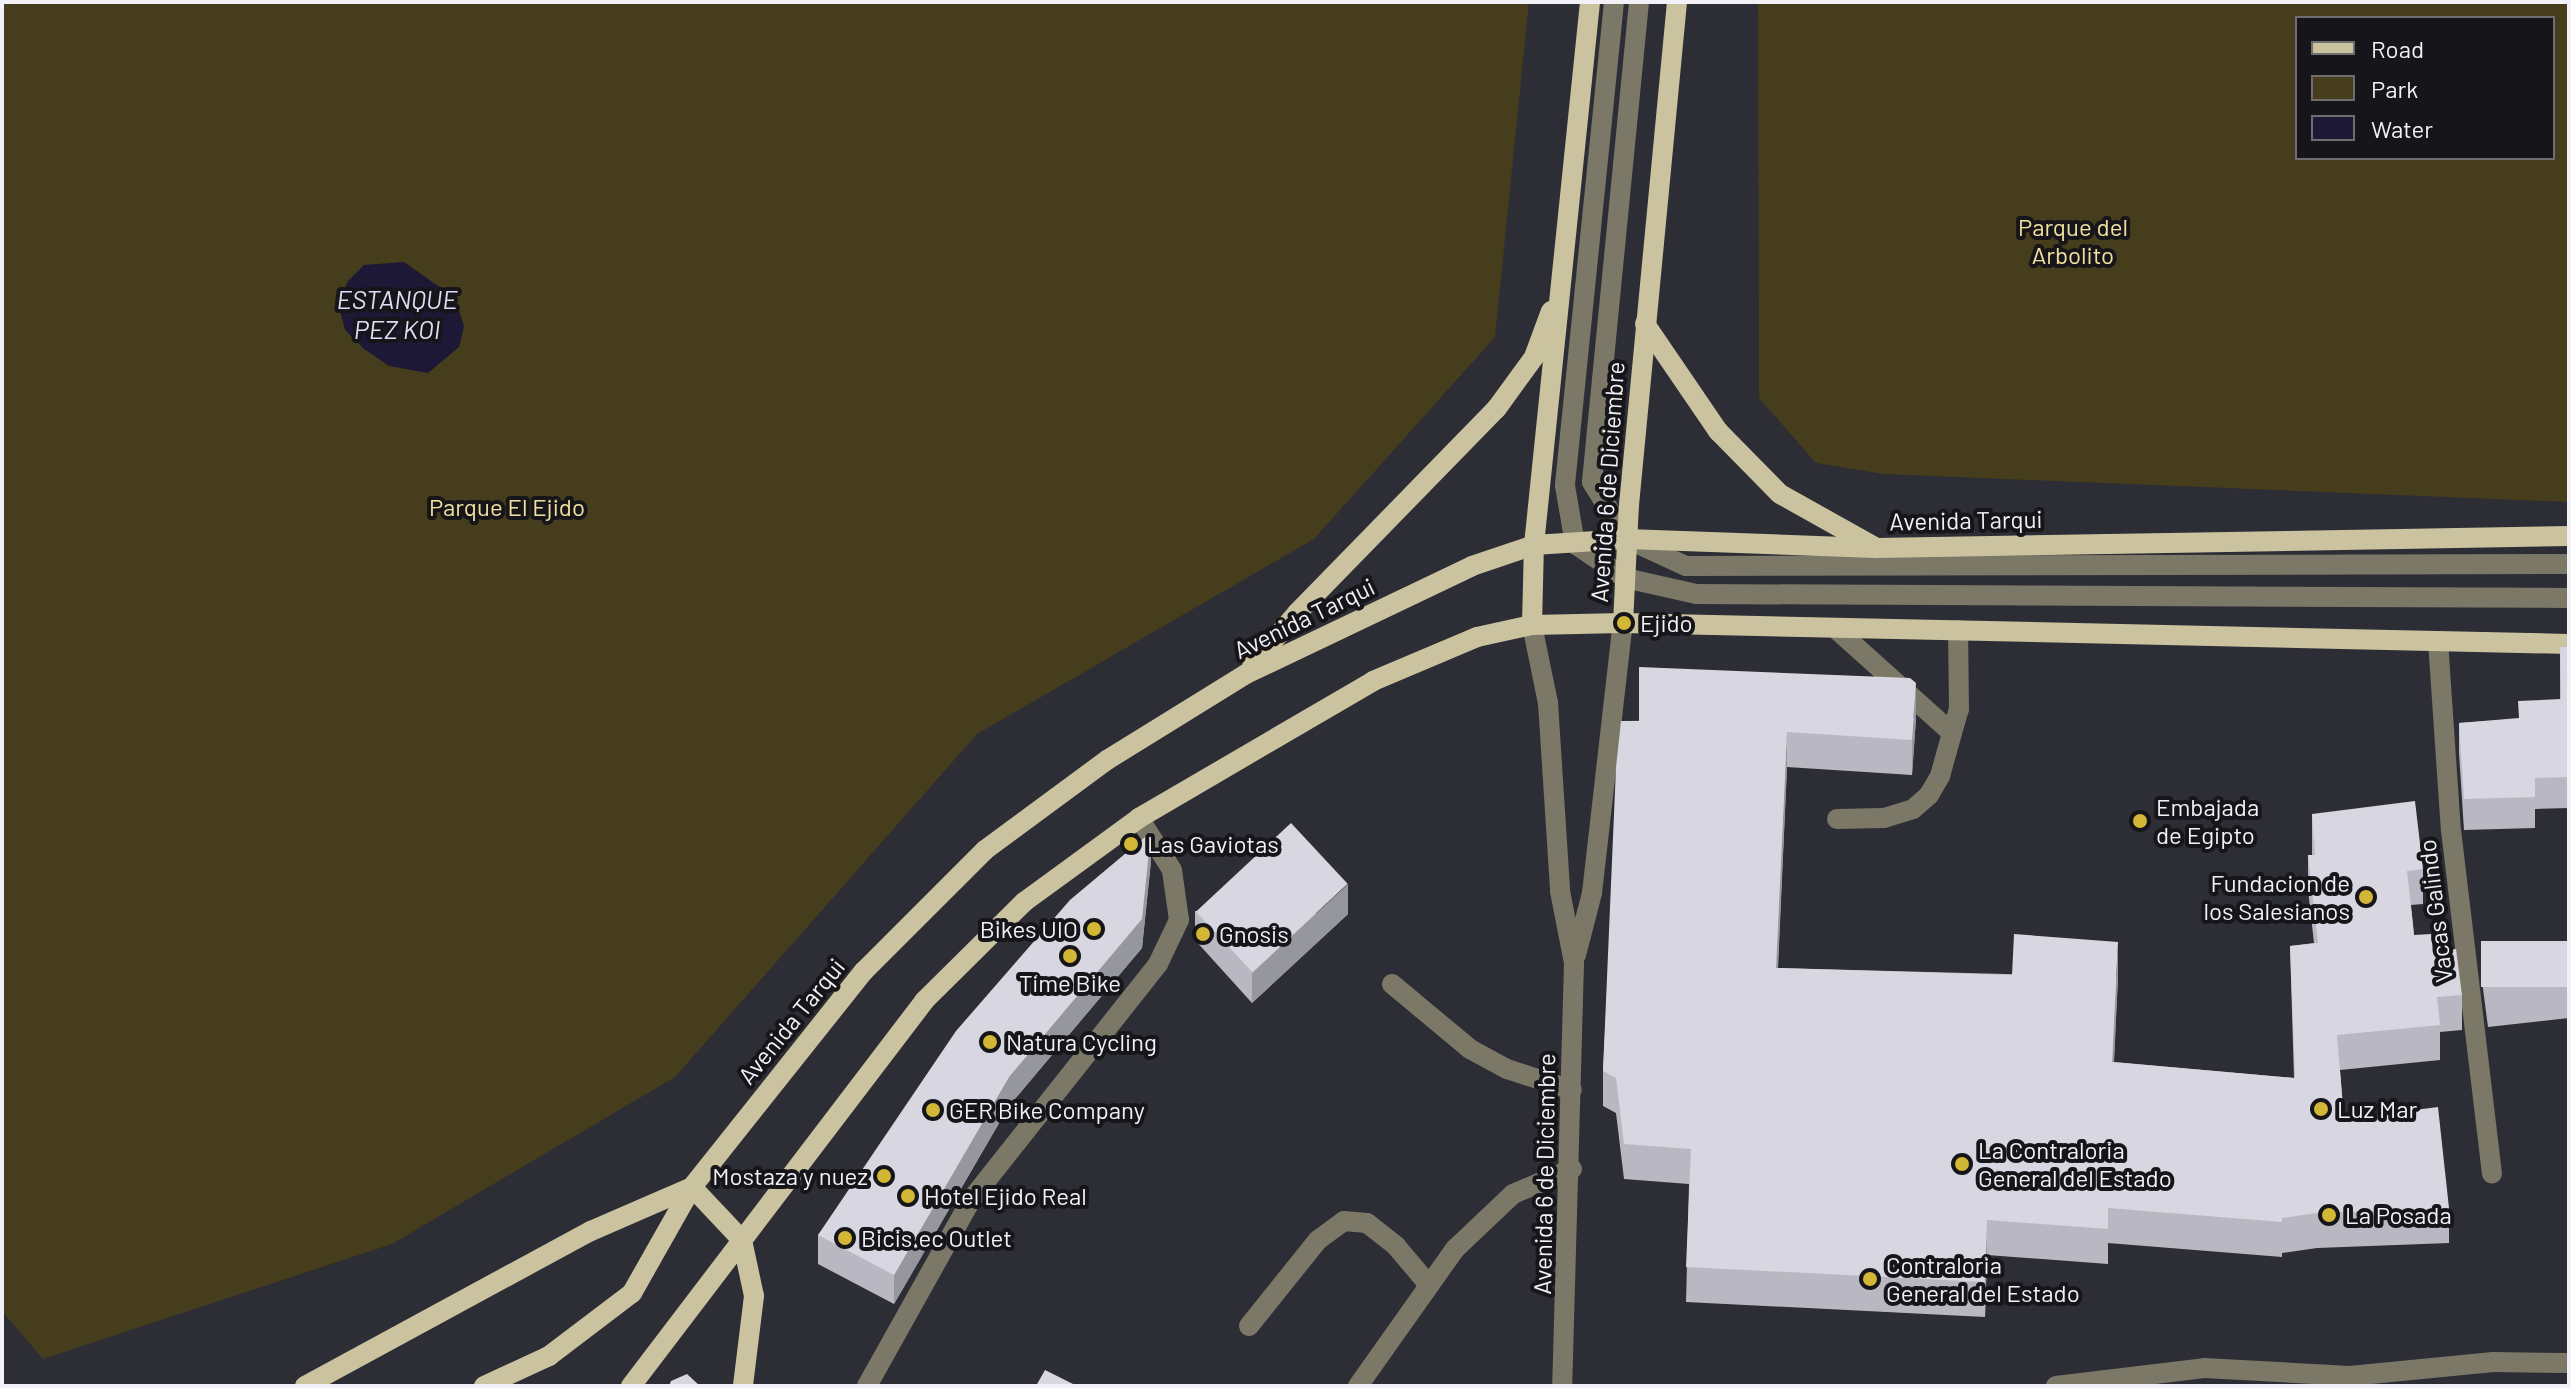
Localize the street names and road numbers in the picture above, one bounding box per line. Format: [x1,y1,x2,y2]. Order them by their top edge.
street label: Avenida 6 de Diciembre [1584,361,1630,603]
street label: Avenida Tarqui [1889,504,2043,536]
street label: Avenida Tarqui [1229,571,1379,665]
street label: Vacas Galindo [2412,838,2458,984]
street label: Avenida Tarqui [732,952,850,1090]
street label: Avenida 6 de Diciembre [1527,1053,1561,1295]

